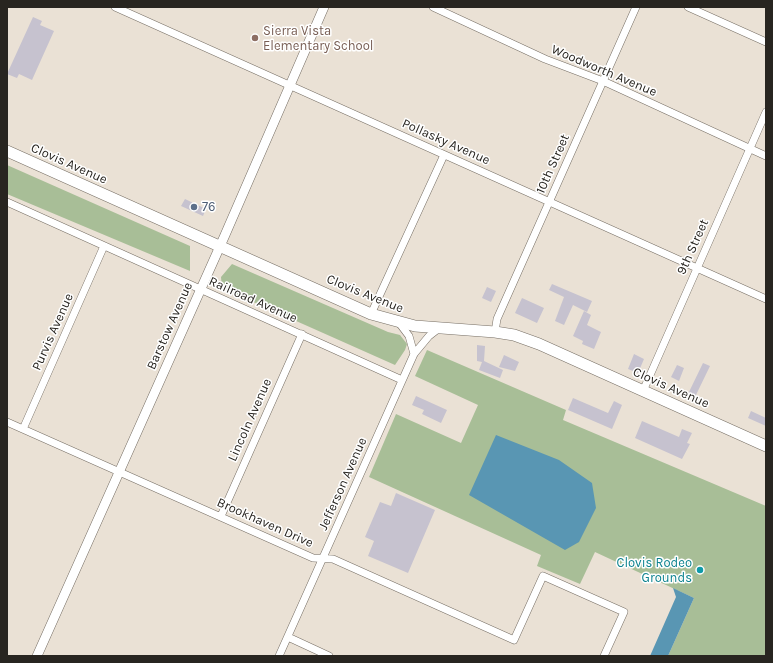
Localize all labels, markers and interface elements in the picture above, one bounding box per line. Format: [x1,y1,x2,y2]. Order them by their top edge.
place label: Sierra Vista Elementary School [263,23,373,54]
marker: Sierra Vista Elementary School [250,33,260,43]
street label: Woodworth Avenue [549,42,659,100]
street label: Pollasky Avenue [400,116,492,168]
street label: 10th Street [533,132,573,196]
street label: Clovis Avenue [28,140,110,188]
place label: 76 [202,199,216,215]
marker: 76 [189,202,199,212]
street label: 9th Street [674,217,712,277]
street label: Clovis Avenue [324,271,406,317]
street label: Railroad Avenue [206,274,300,326]
street label: Barstow Avenue [144,280,196,372]
street label: Purvis Avenue [29,291,77,373]
street label: Clovis Avenue [630,364,712,412]
street label: Lincoln Avenue [225,376,275,464]
street label: Jefferson Avenue [316,435,370,533]
street label: Brookhaven Drive [214,495,316,551]
place label: Clovis Rodeo Grounds [616,555,692,586]
marker: Clovis Rodeo Grounds [695,565,705,575]

